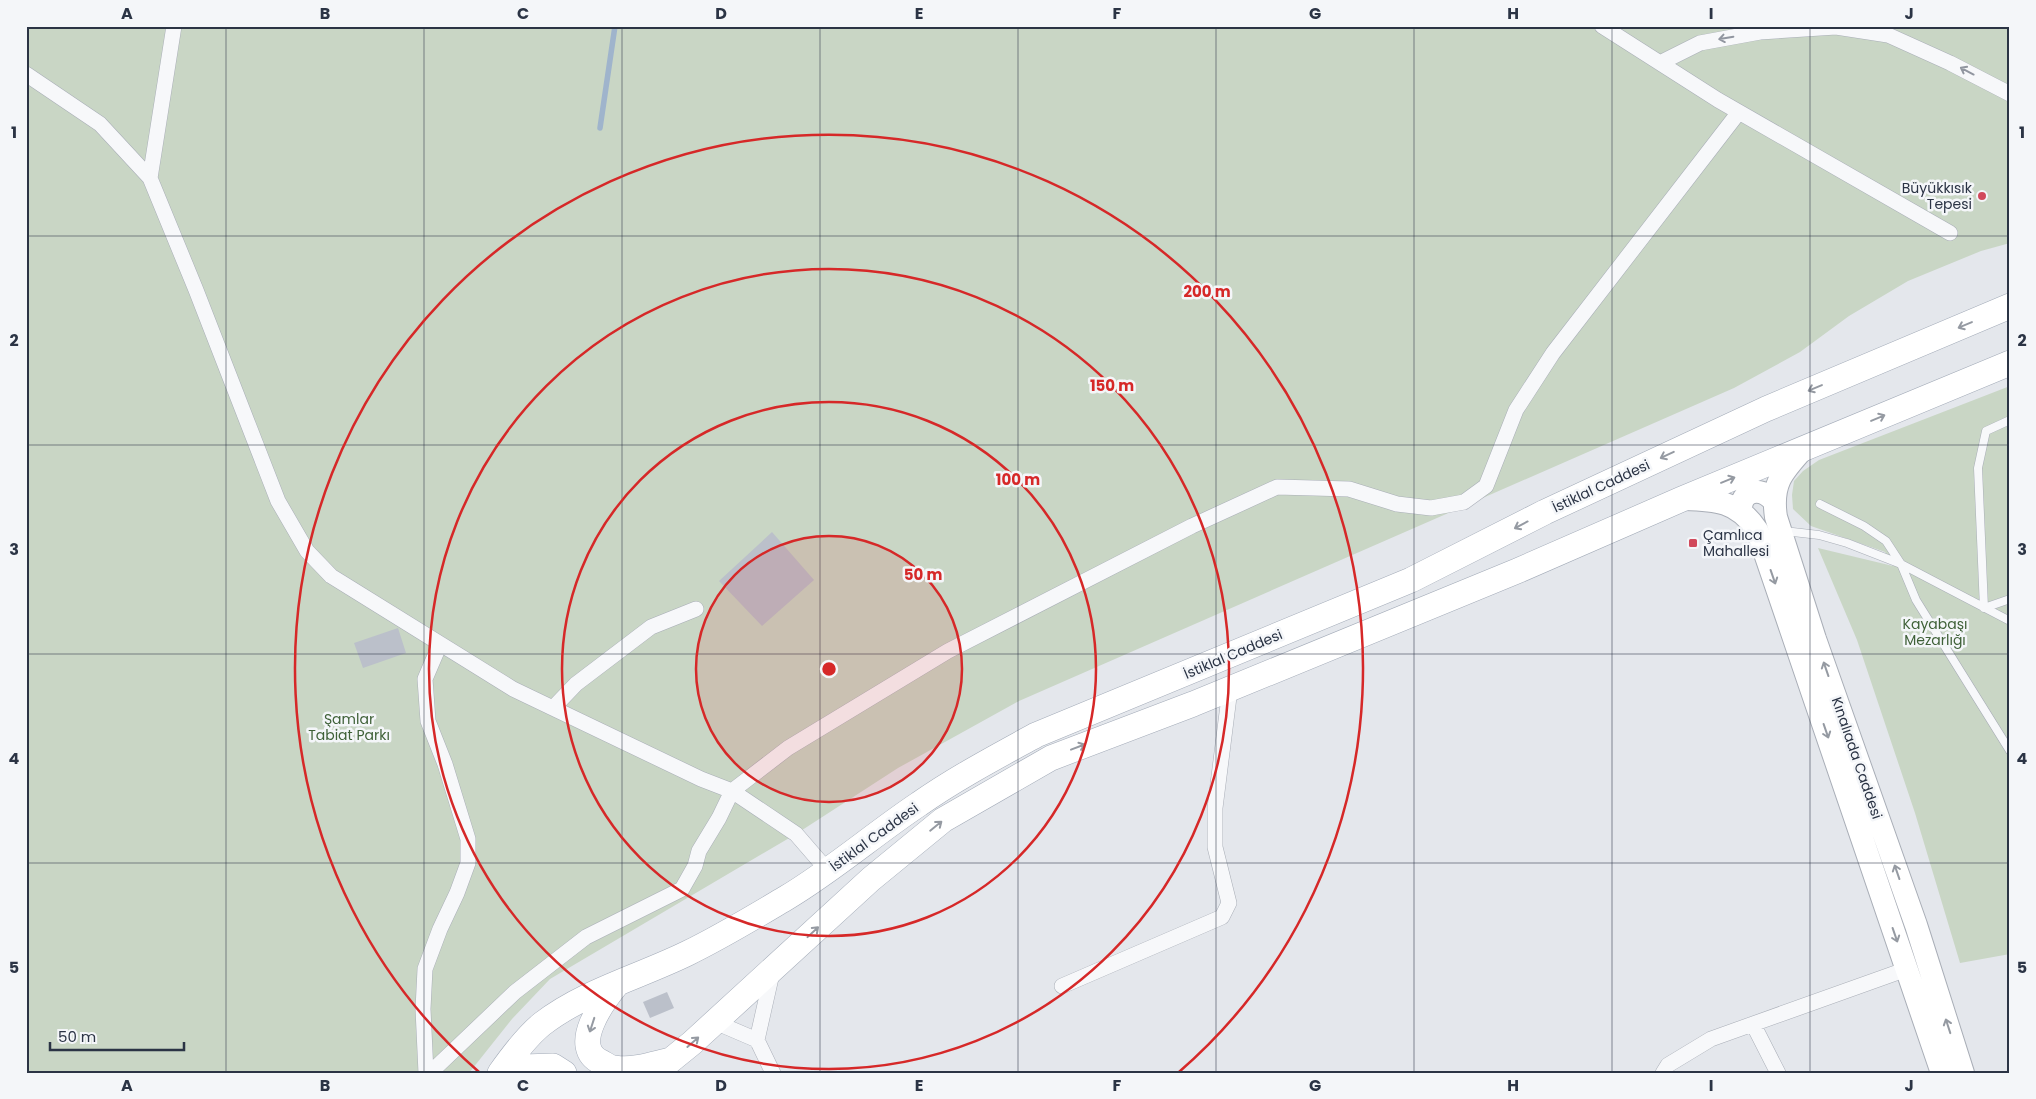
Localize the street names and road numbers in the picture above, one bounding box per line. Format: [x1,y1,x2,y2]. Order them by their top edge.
street label: İstiklal Caddesi [1549,455,1653,517]
street label: İstiklal Caddesi [1181,624,1285,684]
street label: Kınalıada Caddesi [1827,694,1887,822]
street label: İstiklal Caddesi [826,798,922,876]

